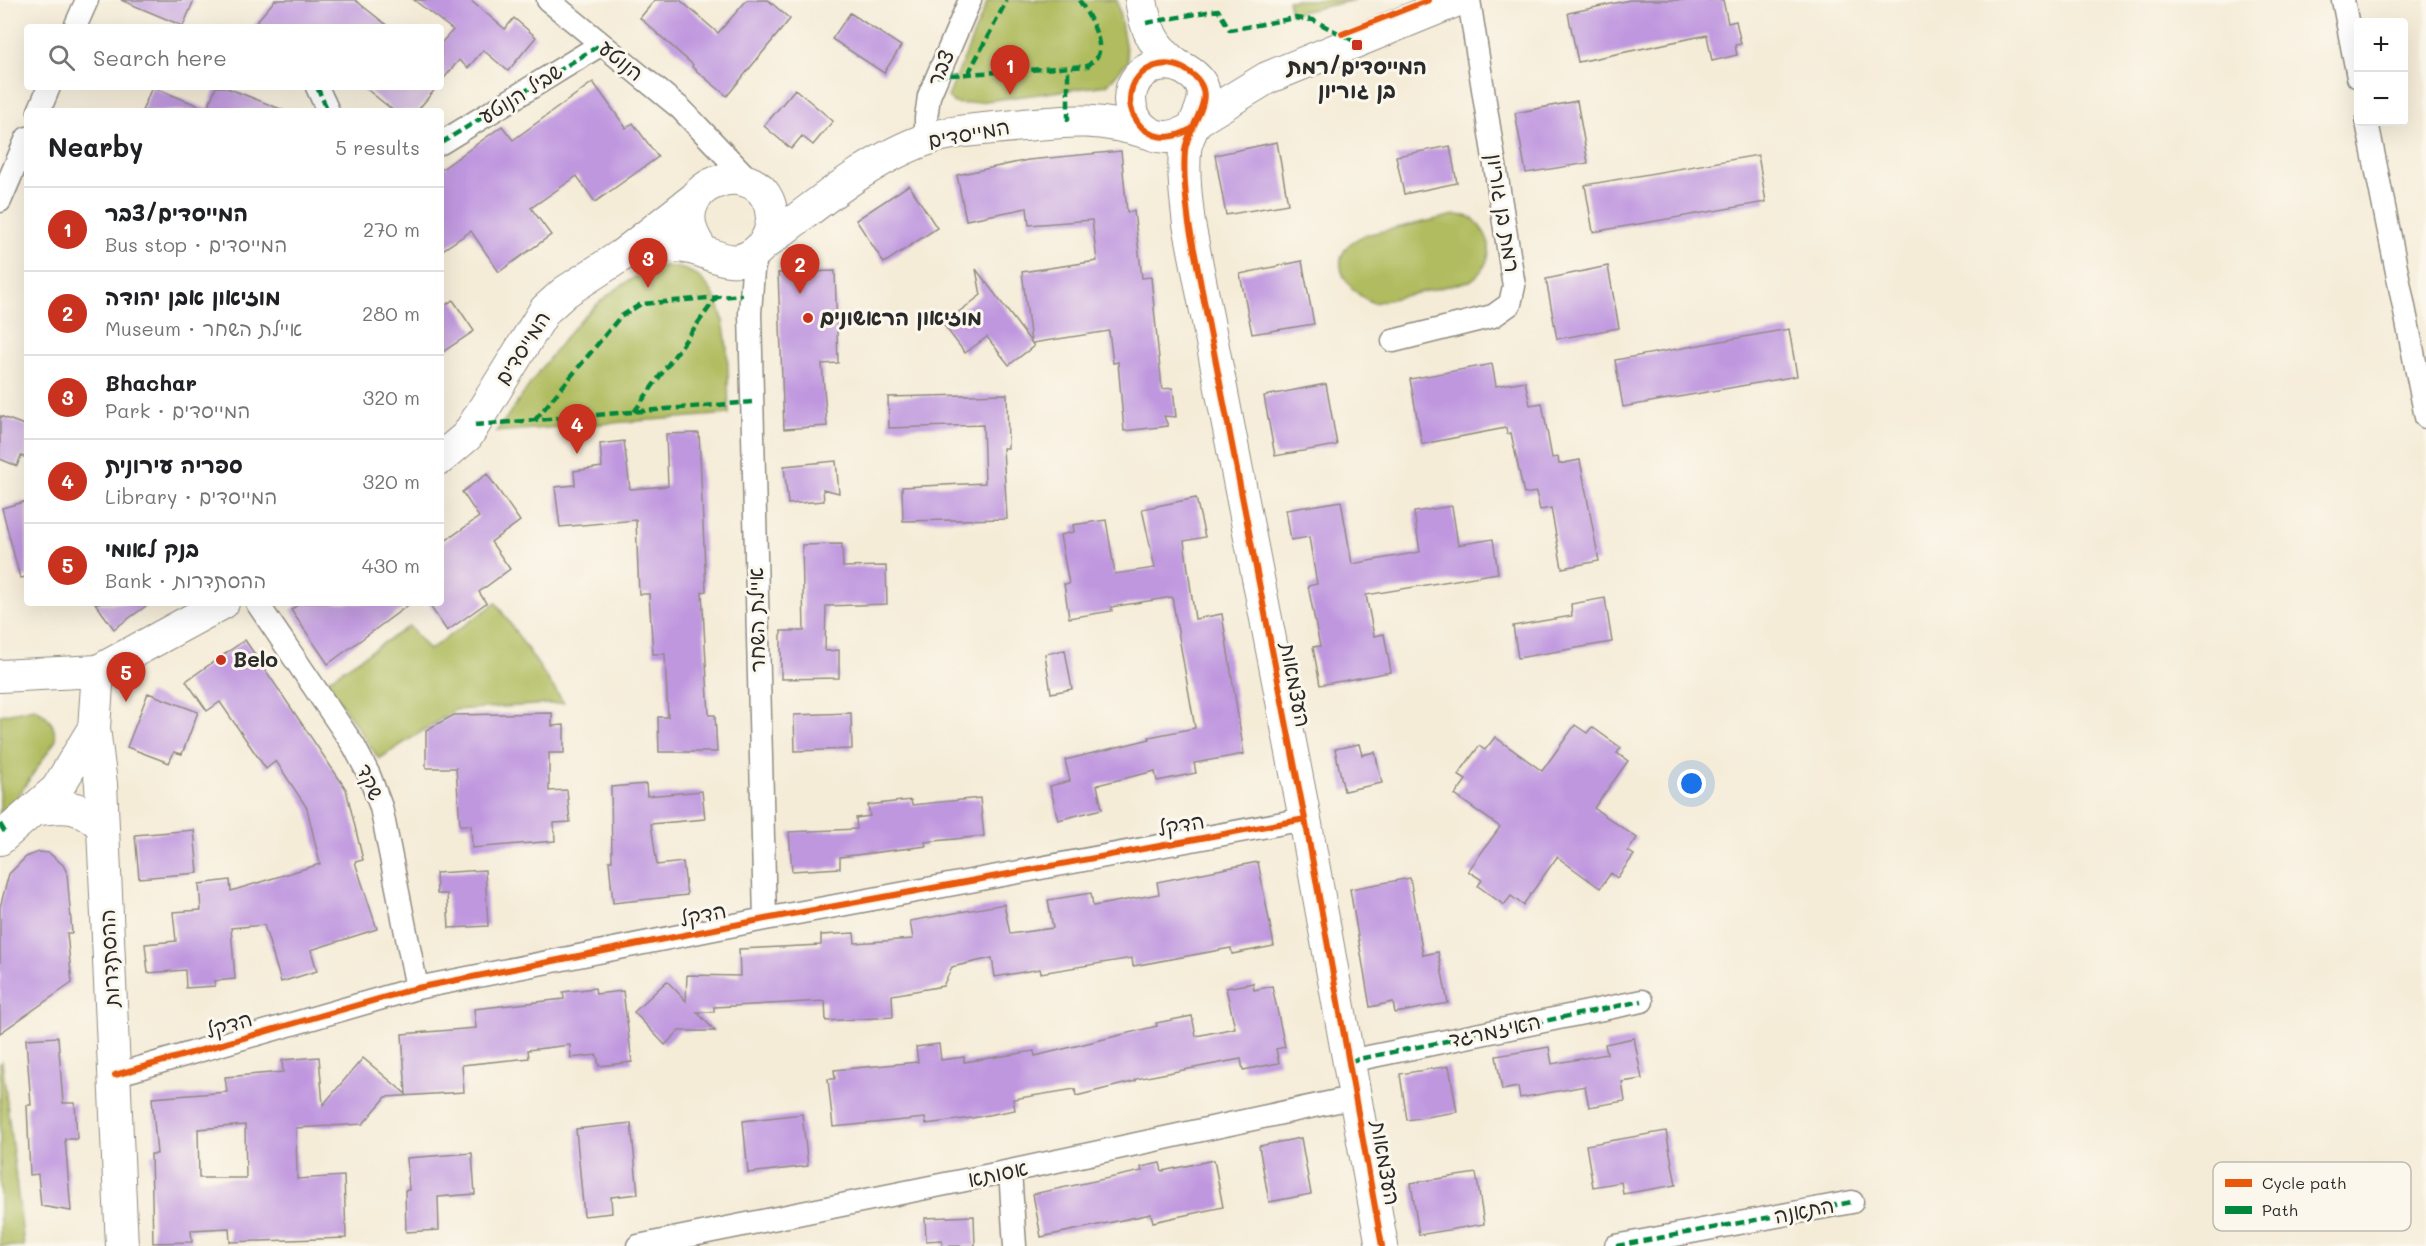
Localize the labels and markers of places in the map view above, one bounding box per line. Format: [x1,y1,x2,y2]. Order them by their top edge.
marker: המייסדים/רמת בן גוריון [1350,38,1364,52]
pin: 1 [990,46,1030,95]
place label: המייסדים/רמת בן גוריון [1285,52,1427,104]
pin: 3 [628,238,668,288]
pin: 2 [780,244,820,294]
place label: מוזיאון הראשונים [820,303,982,331]
marker: מוזיאון הראשונים [801,311,815,325]
pin: 4 [558,404,596,454]
place label: Belo [233,645,278,672]
pin: 5 [106,652,146,702]
marker: Belo [214,653,228,667]

